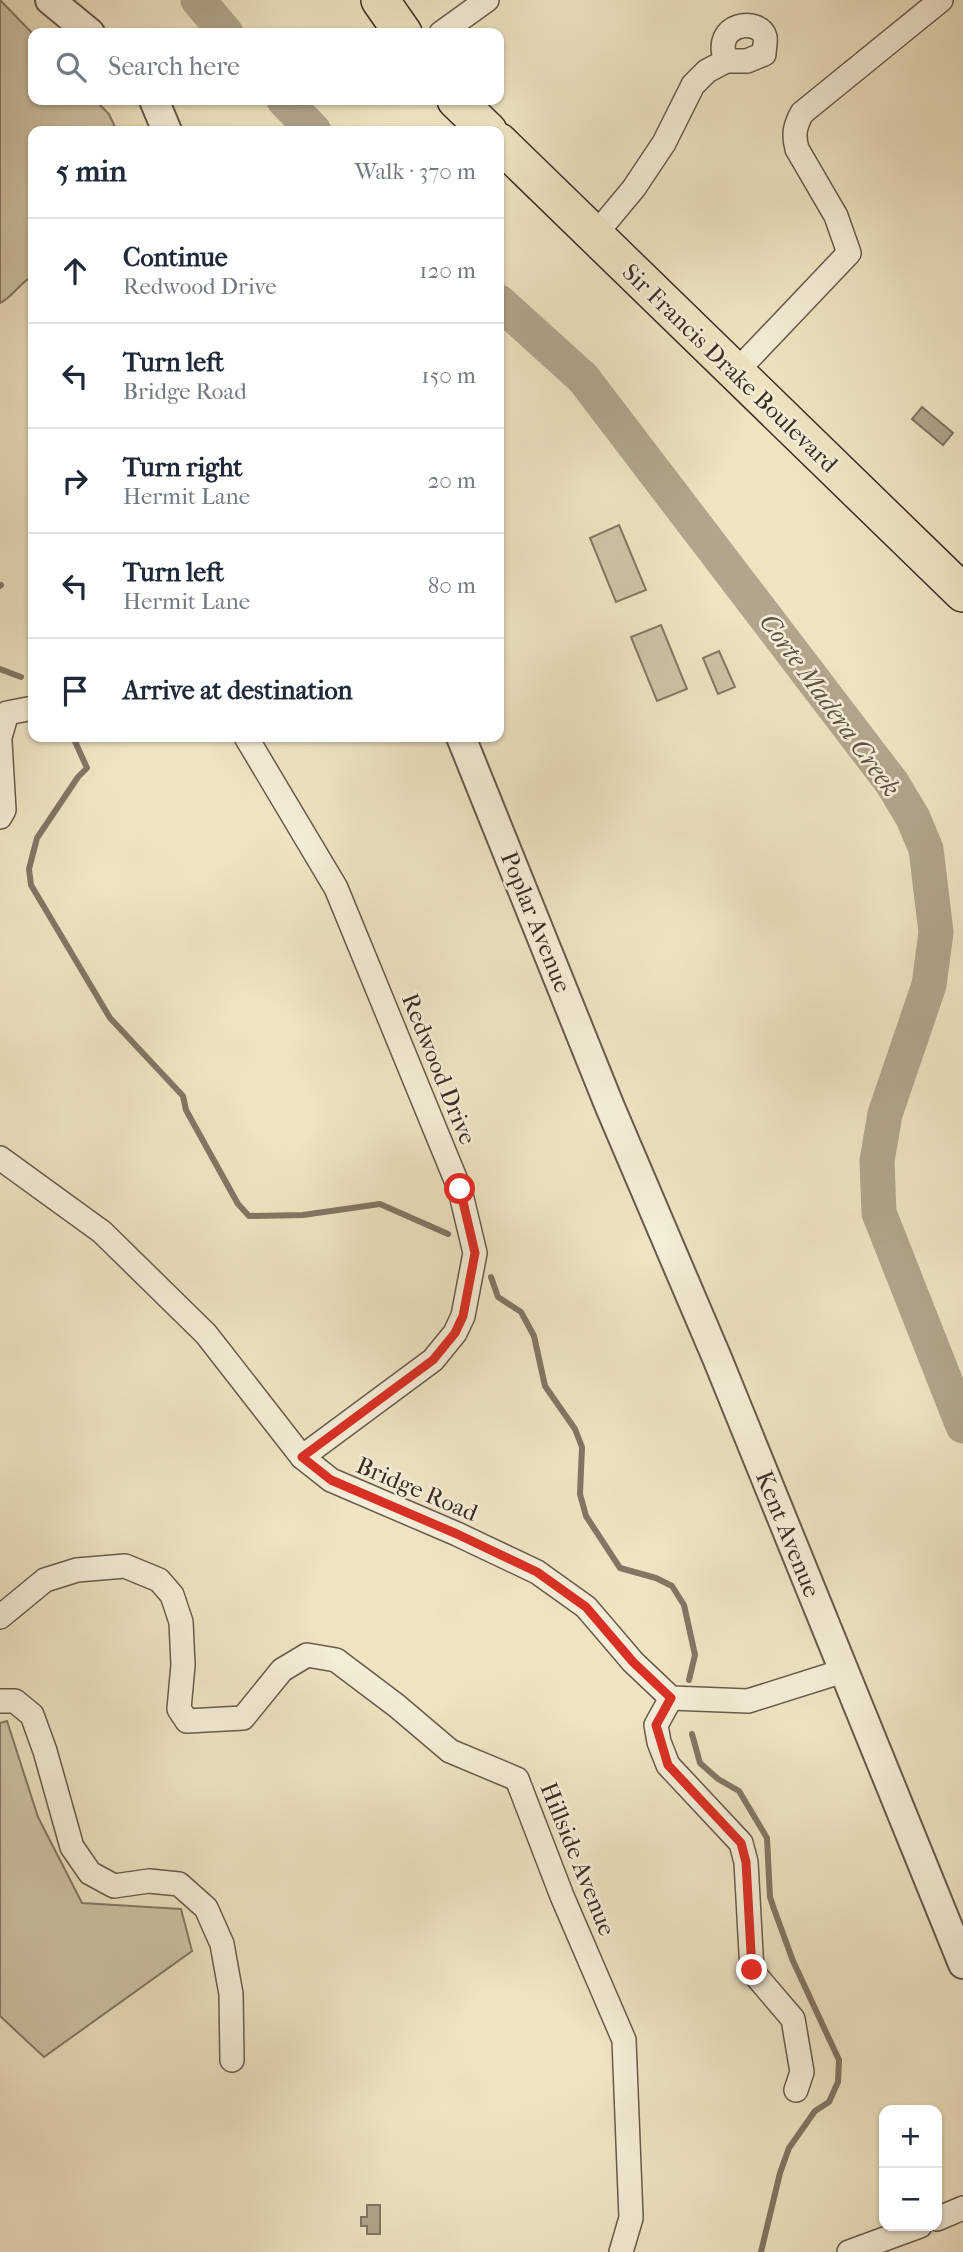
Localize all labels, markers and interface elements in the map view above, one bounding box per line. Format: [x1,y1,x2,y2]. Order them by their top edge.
search box [28,28,504,105]
icon: search [52,48,90,86]
text: Search here [108,51,240,82]
text: 5 min [56,154,127,189]
text: Walk · 370 m [354,158,476,185]
text: Continue [123,242,228,273]
icon: ahead [56,252,94,290]
text: 120 m [419,257,476,284]
street label: Sir Francis Drake Boulevard [617,258,844,479]
text: Redwood Drive [123,273,277,300]
text: Turn left [123,347,224,378]
icon: left [56,357,94,395]
text: 150 m [421,362,476,389]
text: Bridge Road [123,378,247,405]
text: Turn right [123,452,243,483]
icon: right [56,462,94,500]
text: 20 m [427,467,476,494]
text: Hermit Lane [123,483,250,510]
text: Turn left [123,557,224,588]
icon: left [56,567,94,605]
text: 80 m [428,572,476,599]
text: Hermit Lane [123,588,250,615]
water label: Corte Madera Creek [753,607,907,803]
icon: arrive [56,672,94,710]
text: Arrive at destination [123,675,353,706]
street label: Poplar Avenue [495,847,577,997]
street label: Redwood Drive [396,989,482,1149]
route start [444,1173,475,1204]
street label: Bridge Road [352,1451,483,1527]
street label: Kent Avenue [750,1467,826,1601]
street label: Hillside Avenue [535,1778,621,1940]
route end [736,1954,767,1985]
map controls [879,2105,942,2231]
button: + [879,2105,942,2168]
button: − [879,2168,942,2231]

